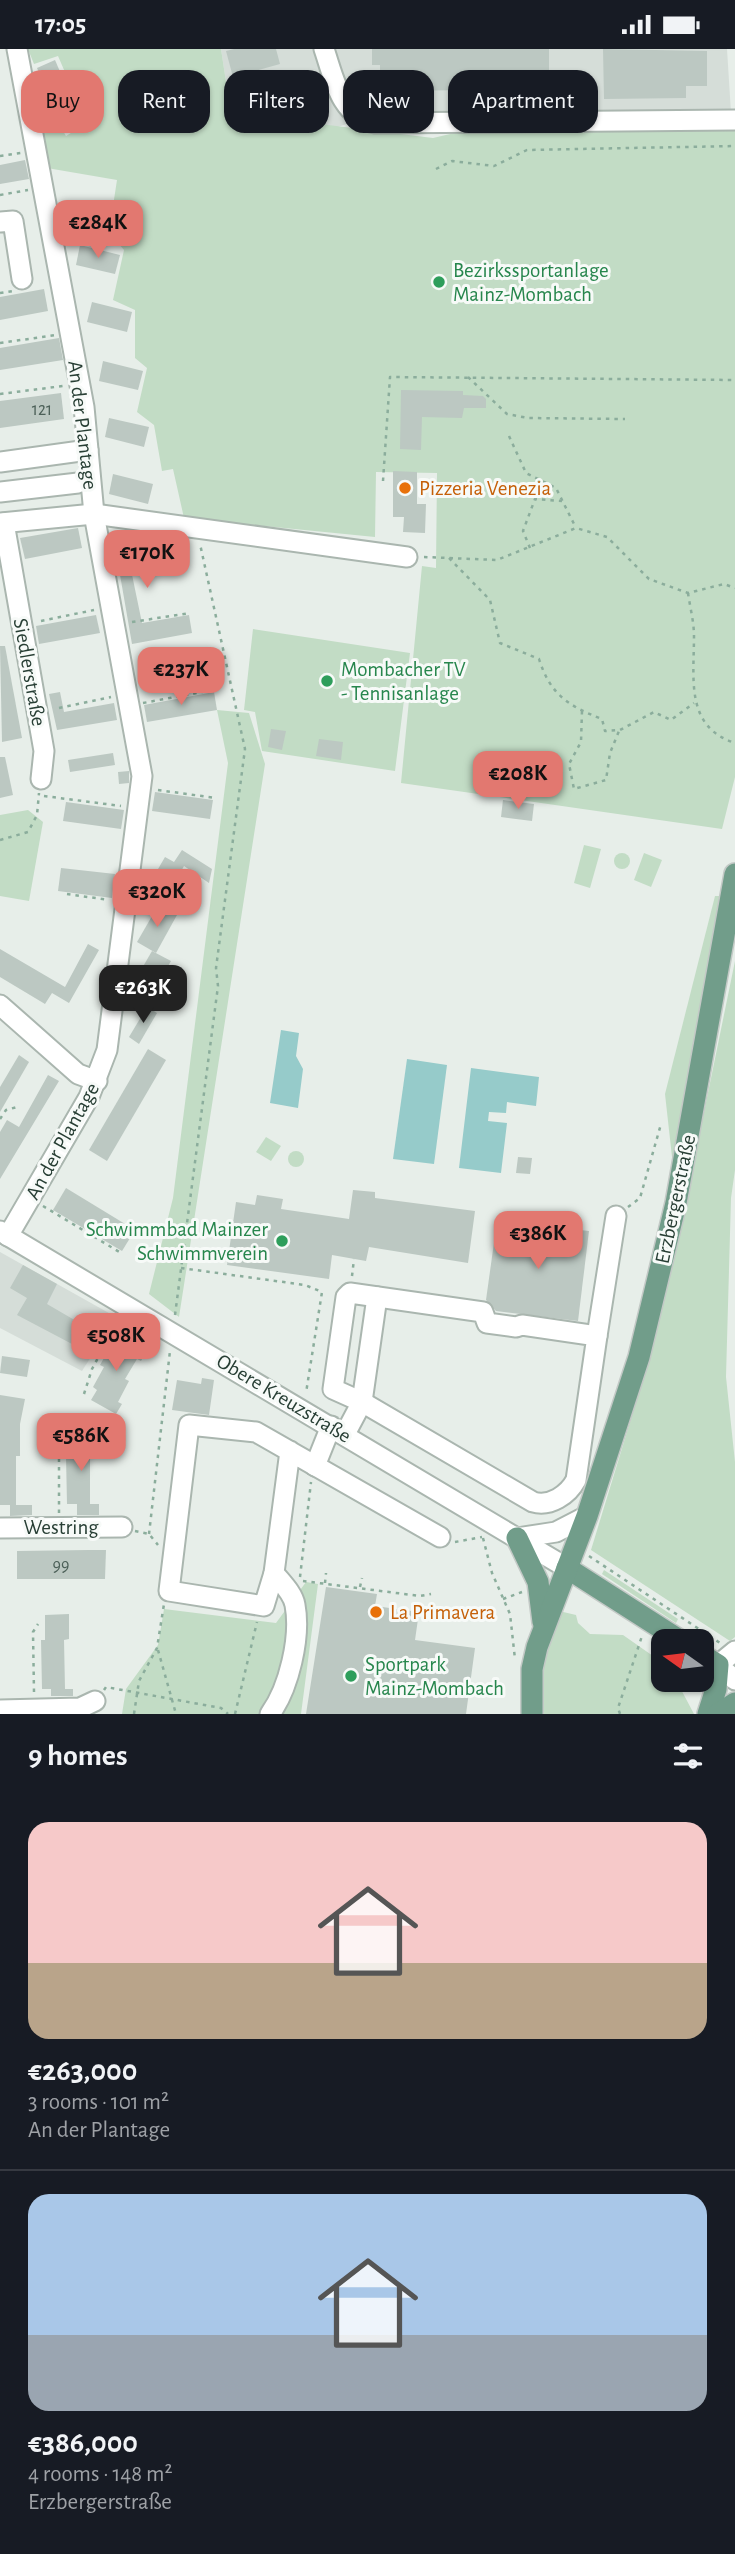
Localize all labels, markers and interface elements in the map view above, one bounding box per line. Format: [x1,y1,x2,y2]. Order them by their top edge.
text: 17:05 [35,11,86,37]
chip: Buy [21,70,104,133]
chip: Rent [118,70,210,133]
chip: Filters [224,70,329,133]
chip: New [343,70,434,133]
chip: Apartment [448,70,598,133]
pin: €284K [49,201,147,260]
text: €284K [69,211,127,234]
place label: Bezirkssportanlage Mainz-Mombach [453,260,609,305]
marker: Bezirkssportanlage Mainz-Mombach [431,274,447,290]
street label: An der Plantage [64,359,101,491]
house number: 121 [32,401,52,419]
place label: Pizzeria Venezia [419,478,552,499]
marker: Pizzeria Venezia [397,480,413,496]
pin: €170K [98,531,196,590]
text: €170K [120,541,174,564]
street label: Siedlerstraße [10,616,49,728]
pin: €237K [132,647,230,707]
text: €237K [154,658,208,681]
place label: Mombacher TV - Tennisanlage [341,659,466,704]
marker: Mombacher TV - Tennisanlage [319,673,335,689]
pin: €208K [469,751,567,811]
text: €208K [489,762,547,785]
pin: €320K [108,869,206,929]
text: €320K [129,880,185,903]
pin: €263K [94,965,192,1025]
text: €263K [115,976,171,999]
street label: An der Plantage [22,1079,103,1203]
street label: Erzbergerstraße [652,1133,699,1266]
pin: €386K [489,1211,587,1271]
place label: Schwimmbad Mainzer Schwimmverein [86,1219,268,1264]
text: €386K [510,1222,566,1245]
marker: Schwimmbad Mainzer Schwimmverein [274,1233,290,1249]
pin: €508K [67,1313,165,1373]
text: €508K [87,1324,145,1347]
street label: Obere Kreuzstraße [213,1350,355,1447]
pin: €586K [32,1413,130,1473]
text: €586K [53,1424,109,1447]
street label: Westring [24,1517,99,1538]
house number: 99 [53,1557,69,1575]
place label: La Primavera [390,1602,495,1623]
marker: La Primavera [368,1604,384,1620]
north arrow [651,1629,714,1692]
map controls [651,1629,714,1692]
place label: Sportpark Mainz-Mombach [365,1654,504,1699]
marker: Sportpark Mainz-Mombach [343,1668,359,1684]
icon: filters [669,1737,707,1775]
text: 9 homes [28,1741,128,1771]
icon: home [305,1868,431,1994]
text: €263,000 [28,2056,137,2086]
text: 3 rooms · 101 m² [28,2091,169,2114]
text: An der Plantage [28,2119,170,2142]
icon: home [305,2240,431,2366]
text: €386,000 [28,2428,138,2458]
text: 4 rooms · 148 m² [28,2463,173,2486]
text: Erzbergerstraße [28,2491,172,2514]

